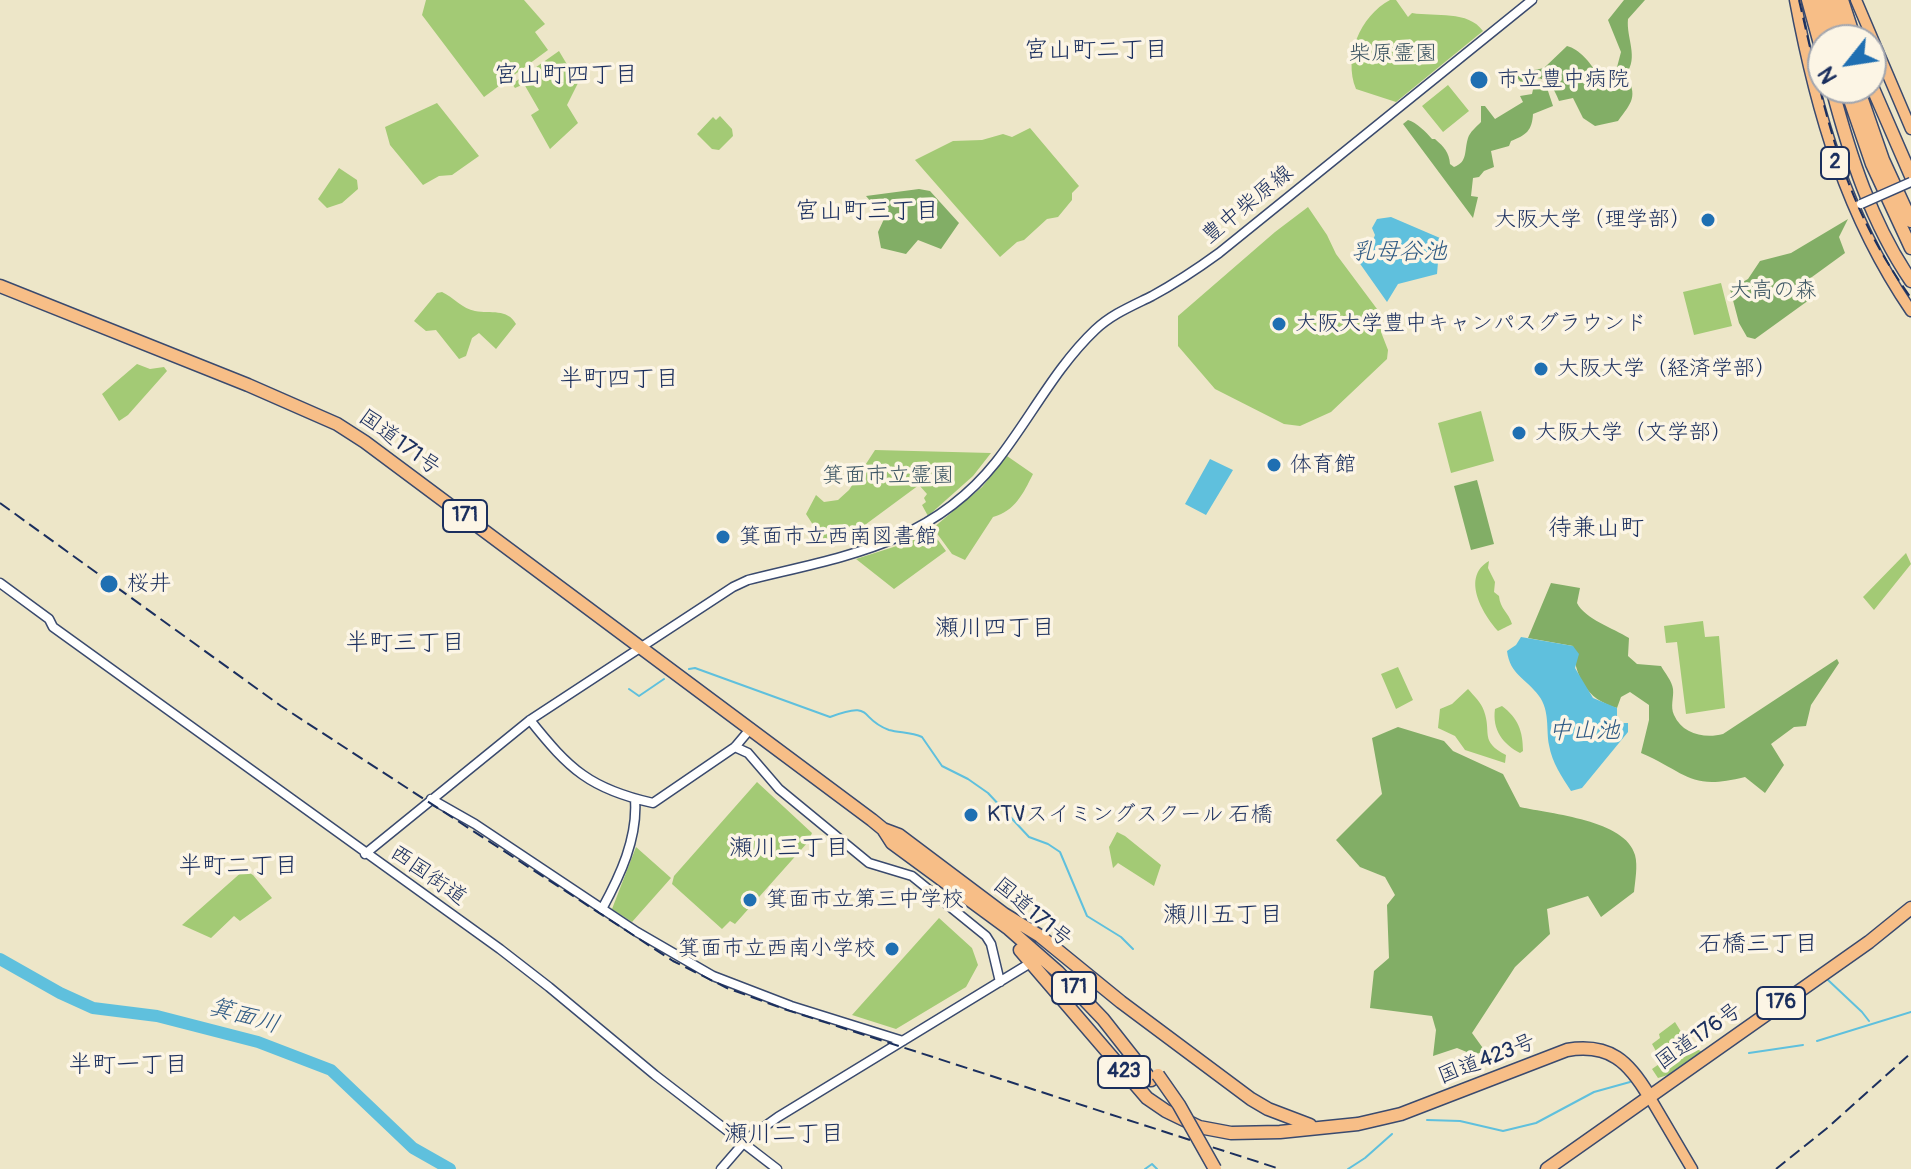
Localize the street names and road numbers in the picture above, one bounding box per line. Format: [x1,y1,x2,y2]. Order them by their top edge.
road number: 2 [1821,147,1849,179]
street label: 豊中柴原線 [1197,160,1299,250]
street label: 国道171号 [353,404,445,482]
road number: 171 [443,500,487,532]
street label: 西国街道 [384,840,472,912]
street label: 国道171号 [987,872,1077,954]
road number: 171 [1052,972,1096,1004]
road number: 176 [1757,987,1805,1019]
street label: 国道176号 [1651,998,1747,1076]
street label: 国道423号 [1434,1029,1540,1091]
road number: 423 [1098,1056,1150,1088]

